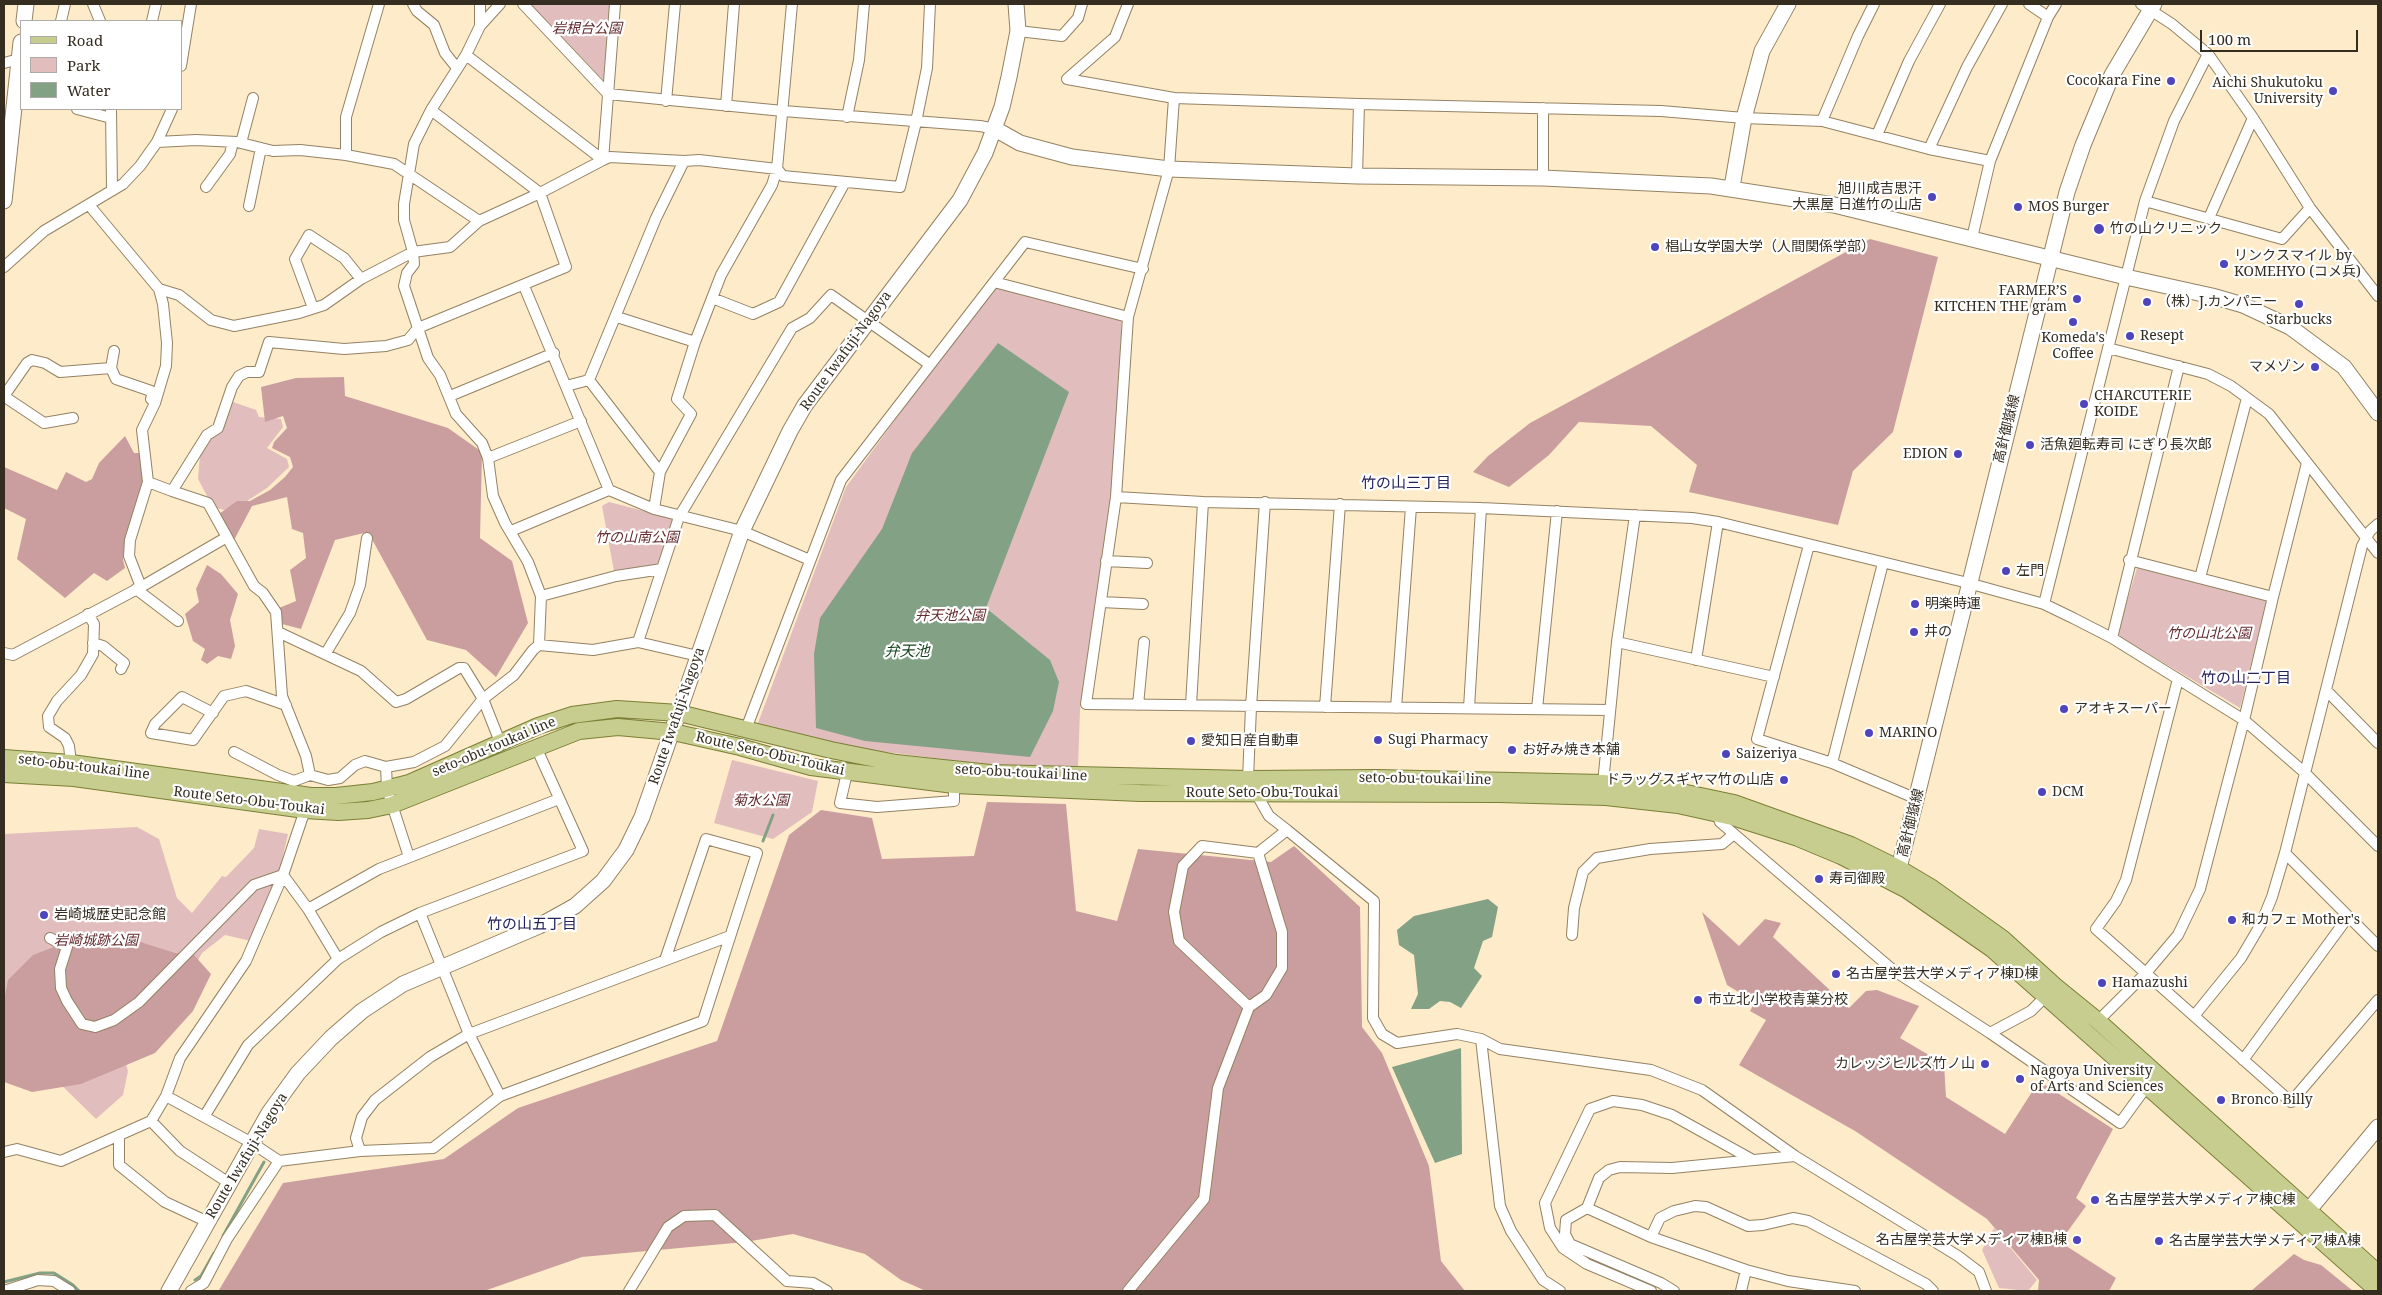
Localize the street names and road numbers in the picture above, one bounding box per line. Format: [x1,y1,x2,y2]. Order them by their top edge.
street label: Route Iwafuji-Nagoya [797,288,895,414]
street label: 高針御嶽線 [1990,393,2024,465]
street label: Route Iwafuji-Nagoya [646,645,708,787]
street label: seto-obu-toukai line [430,713,558,781]
street label: Route Seto-Obu-Toukai [694,729,846,779]
street label: seto-obu-toukai line [17,751,151,783]
street label: seto-obu-toukai line [954,761,1088,785]
street label: seto-obu-toukai line [1359,769,1491,789]
street label: Route Seto-Obu-Toukai [172,783,326,819]
street label: Route Seto-Obu-Toukai [1186,785,1338,801]
street label: 高針御嶽線 [1894,787,1928,859]
street label: Route Iwafuji-Nagoya [203,1090,291,1222]

